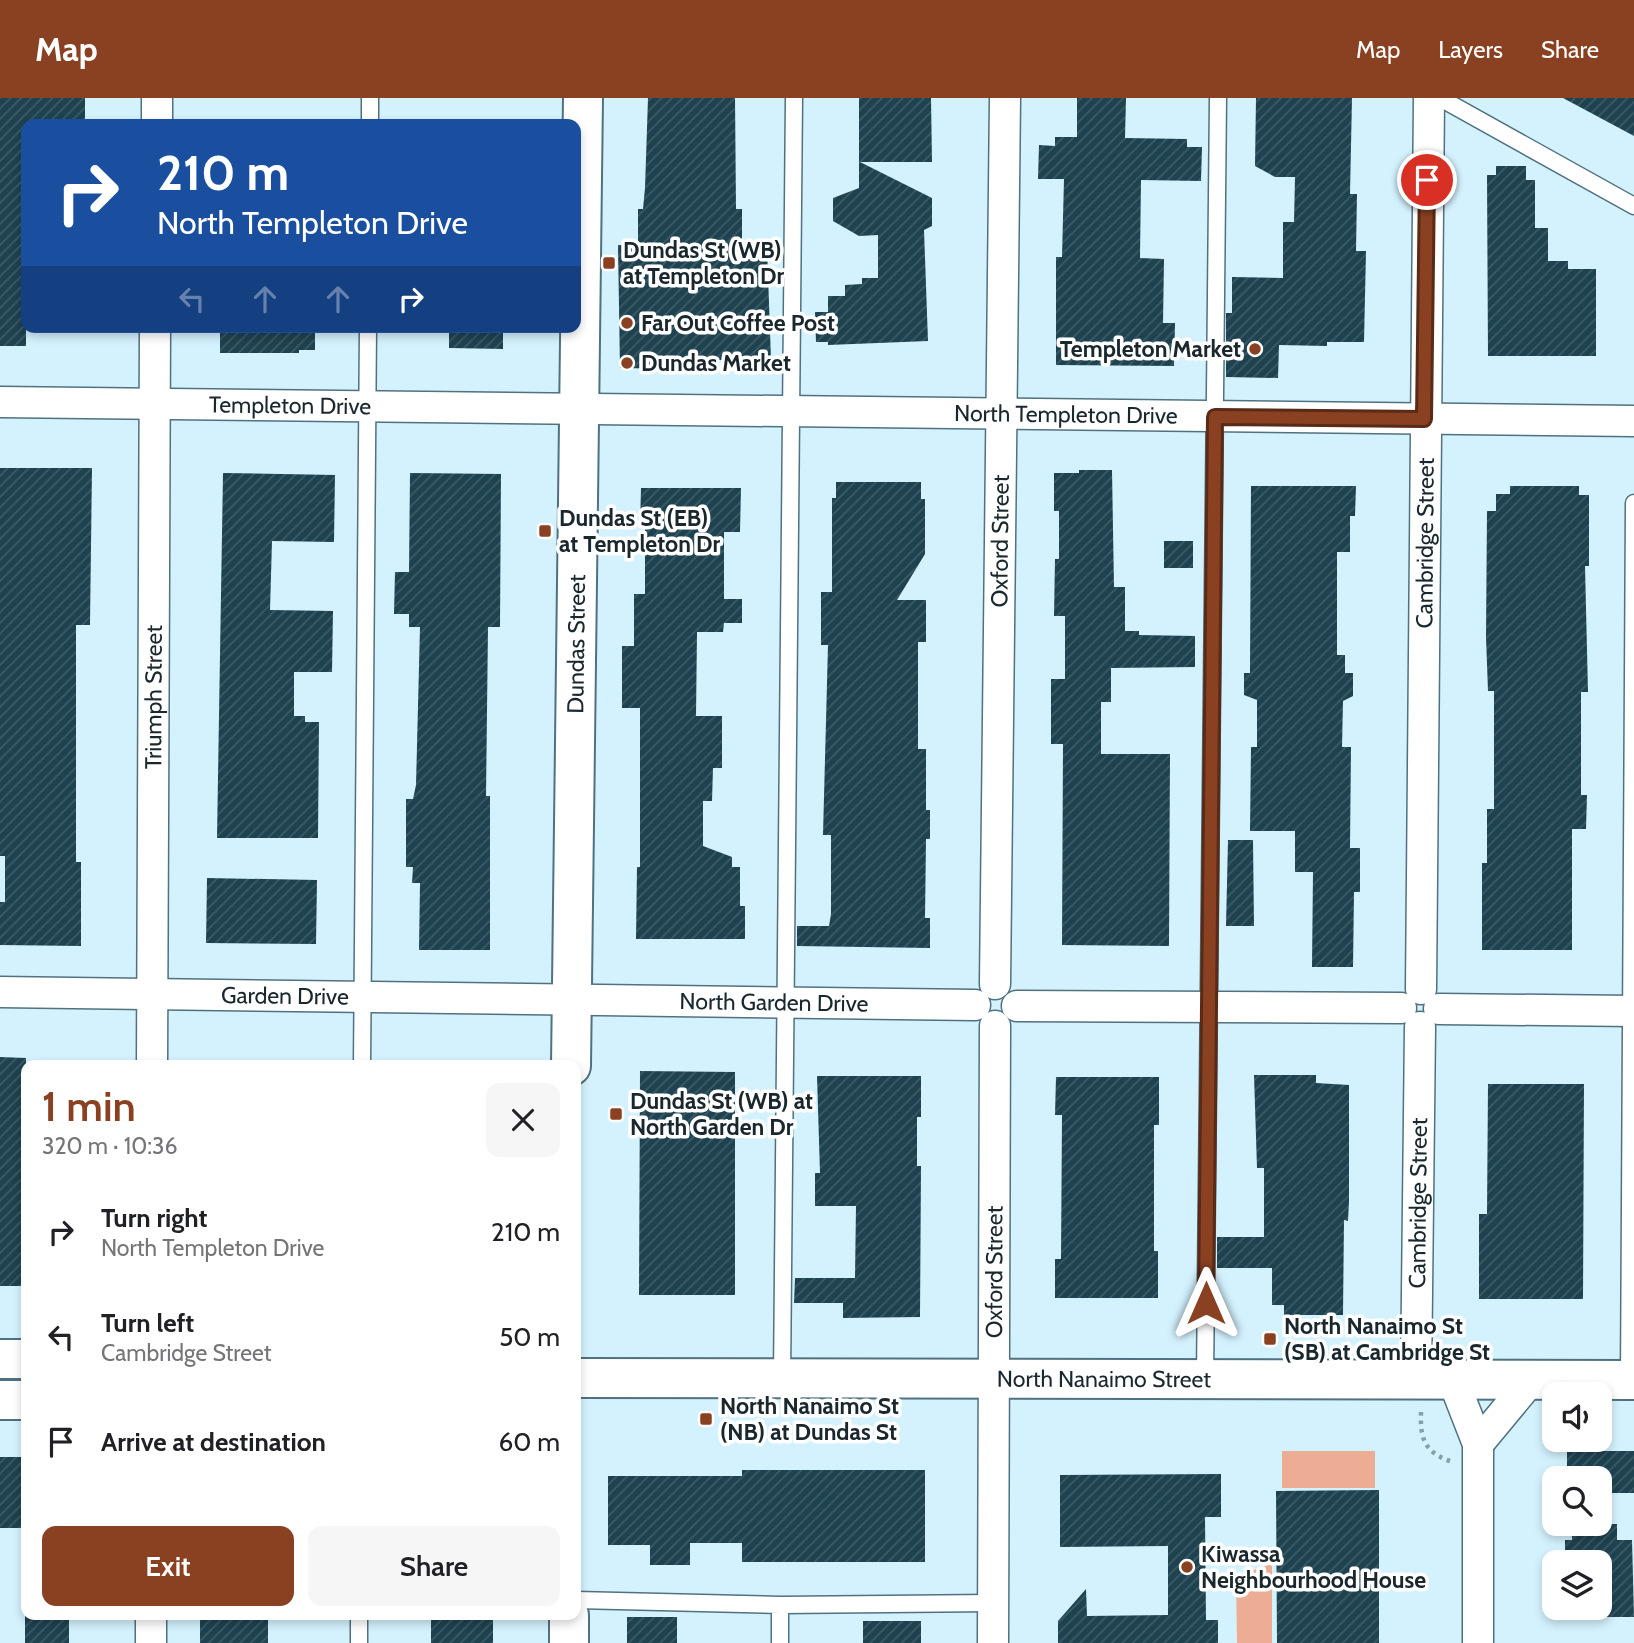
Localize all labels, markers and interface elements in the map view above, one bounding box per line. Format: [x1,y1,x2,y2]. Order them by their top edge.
text: Map [35,29,98,69]
text: Map [1356,35,1400,64]
text: Layers [1438,35,1503,64]
text: Share [1541,35,1599,64]
text: 210 m [157,143,289,202]
icon: right [42,147,133,238]
pin [1397,150,1457,210]
icon: arrive [1408,161,1446,199]
text: North Templeton Drive [157,203,468,242]
place label: Dundas St (WB) at Templeton Dr [623,236,784,290]
marker: Dundas St (WB) at Templeton Dr [601,255,617,271]
icon: left [173,280,211,318]
icon: ahead [246,280,284,318]
icon: ahead [319,280,357,318]
icon: right [392,280,430,318]
place label: Far Out Coffee Post [641,309,835,337]
marker: Far Out Coffee Post [619,315,635,331]
place label: Templeton Market [1060,335,1241,363]
marker: Templeton Market [1247,341,1263,357]
place label: Dundas Market [641,349,791,377]
marker: Dundas Market [619,355,635,371]
street label: Templeton Drive [209,390,372,420]
street label: North Templeton Drive [954,399,1178,430]
street label: Cambridge Street [1410,457,1440,628]
street label: Oxford Street [985,474,1015,607]
place label: Dundas St (EB) at Templeton Dr [559,504,720,558]
marker: Dundas St (EB) at Templeton Dr [537,523,553,539]
street label: Dundas Street [561,574,591,714]
street label: Triumph Street [139,625,168,769]
street label: Garden Drive [221,981,349,1011]
street label: North Garden Drive [679,987,869,1018]
text: 1 min [42,1080,136,1132]
button: close [486,1083,560,1157]
place label: Dundas St (WB) at North Garden Dr [630,1087,813,1141]
marker: Dundas St (WB) at North Garden Dr [608,1106,624,1122]
street label: Cambridge Street [1403,1117,1433,1289]
text: 320 m · 10:36 [42,1132,178,1160]
text: Turn right [101,1202,207,1234]
street label: Oxford Street [980,1205,1008,1338]
icon: right [42,1213,80,1251]
text: 210 m [491,1216,560,1248]
text: North Templeton Drive [101,1234,324,1262]
position arrow [1169,1266,1243,1340]
text: Turn left [101,1307,194,1339]
place label: North Nanaimo St (SB) at Cambridge St [1284,1312,1490,1366]
icon: left [42,1318,80,1356]
text: 50 m [499,1321,560,1353]
marker: North Nanaimo St (SB) at Cambridge St [1262,1331,1278,1347]
text: Cambridge Street [101,1339,272,1367]
street label: North Nanaimo Street [997,1365,1211,1393]
map controls [1542,1382,1612,1620]
button: sound [1542,1382,1612,1452]
place label: North Nanaimo St (NB) at Dundas St [720,1392,899,1446]
marker: North Nanaimo St (NB) at Dundas St [698,1411,714,1427]
icon: arrive [42,1423,80,1461]
text: Arrive at destination [101,1426,326,1458]
text: 60 m [498,1426,560,1458]
button: search [1542,1466,1612,1536]
button: Exit [42,1526,294,1606]
button: Share [308,1526,560,1606]
place label: Kiwassa Neighbourhood House [1201,1540,1426,1594]
button: layers [1542,1550,1612,1620]
marker: Kiwassa Neighbourhood House [1179,1559,1195,1575]

